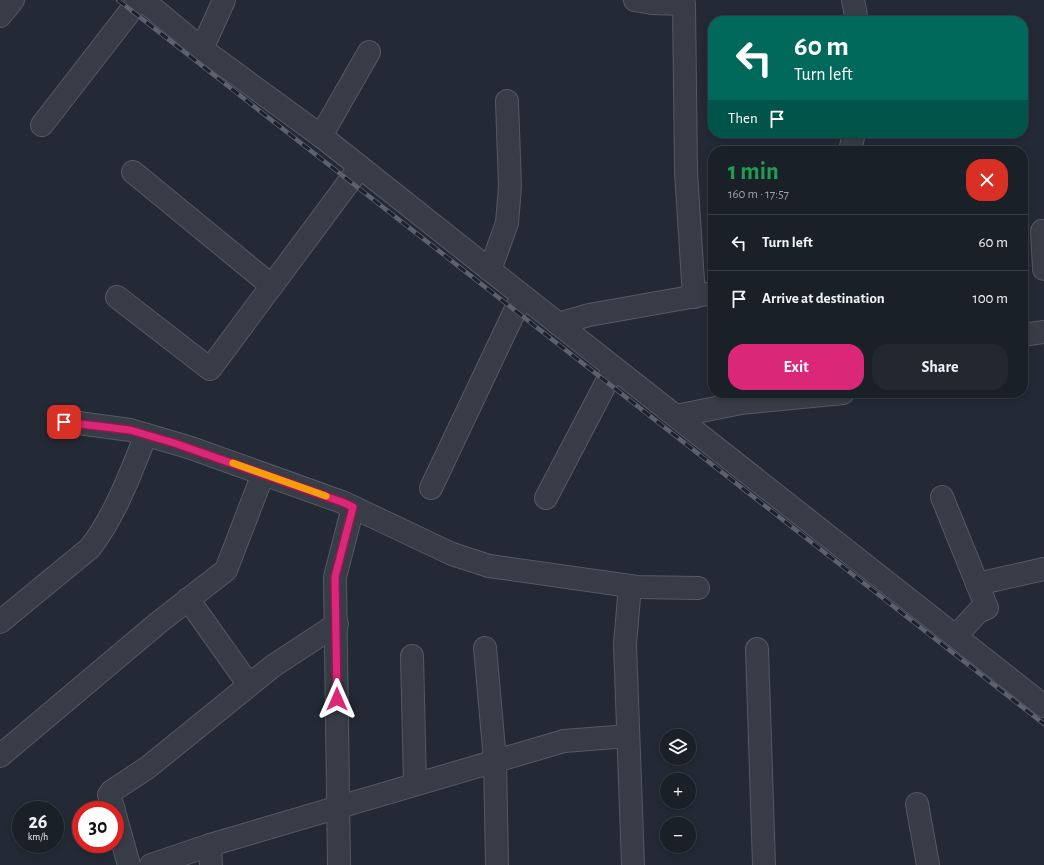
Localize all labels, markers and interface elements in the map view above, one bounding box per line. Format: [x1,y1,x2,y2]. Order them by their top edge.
icon: left [728,32,780,84]
text: 60 m [794,33,849,61]
text: Turn left [794,66,853,84]
icon: arrive [766,108,788,130]
text: Then [728,111,758,126]
button: close [966,159,1008,201]
text: 1 min [728,160,779,184]
text: 160 m · 17:57 [728,188,789,201]
icon: left [728,232,750,254]
text: Turn left [762,235,813,250]
text: 60 m [979,235,1008,250]
icon: arrive [728,288,750,310]
text: Arrive at destination [762,291,885,306]
text: 100 m [973,291,1008,306]
button: Exit [728,344,864,390]
button: Share [872,344,1008,390]
pin [47,405,81,439]
icon: arrive [53,411,75,433]
position arrow [316,678,358,720]
map controls [660,729,696,853]
button: layers [660,729,696,765]
button: + [660,773,696,809]
speed limit sign: 30 [72,801,124,853]
text: 26 [28,812,48,832]
button: − [660,817,696,853]
text: km/h [28,832,48,842]

